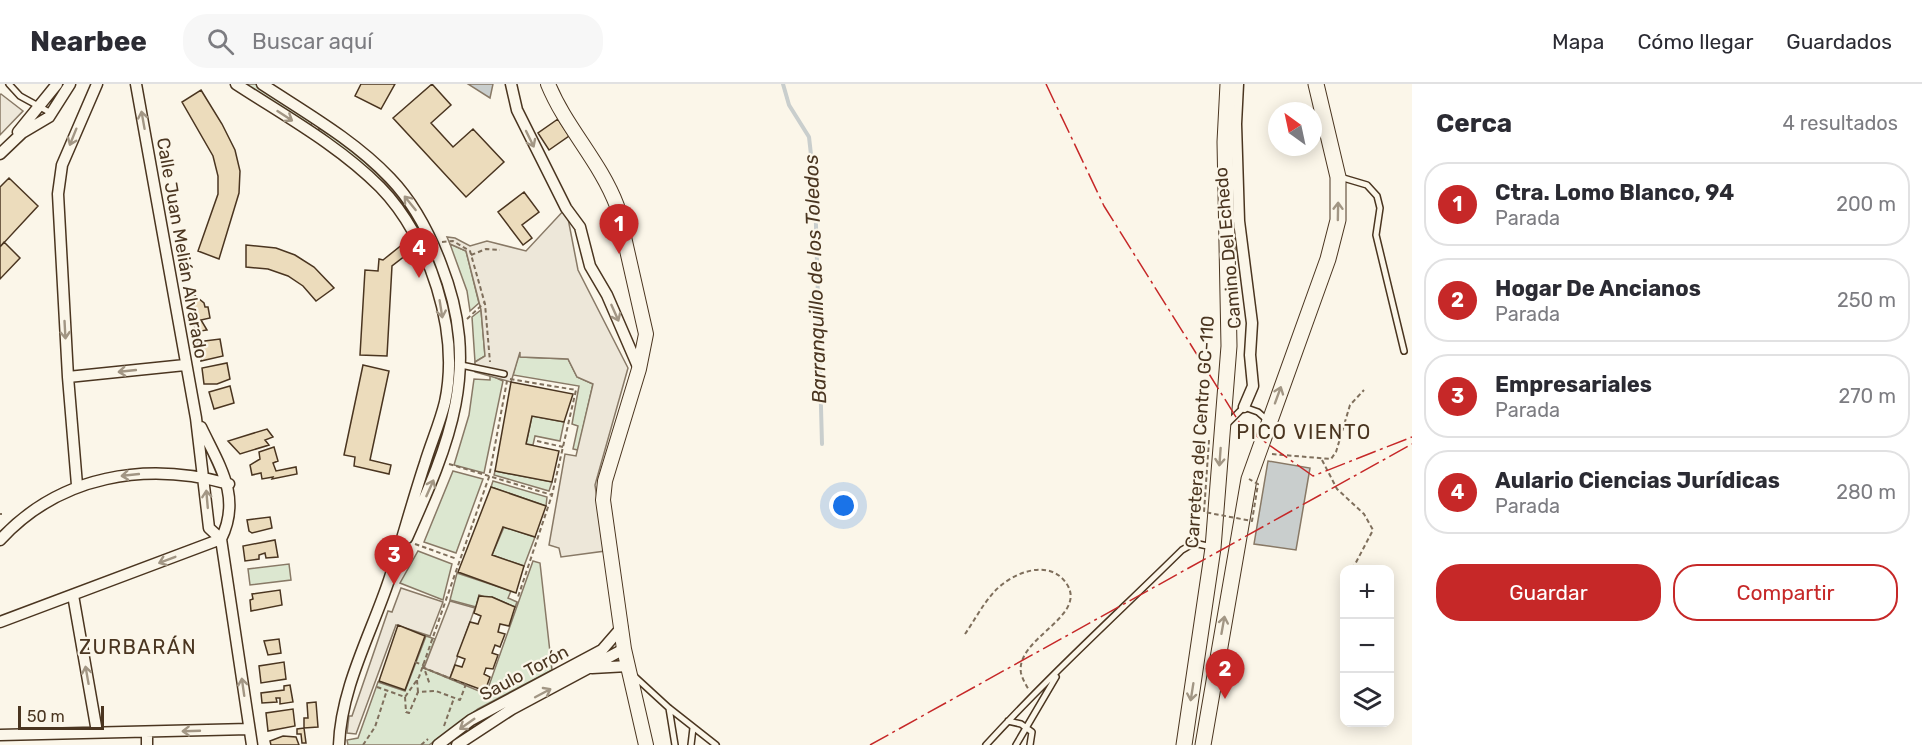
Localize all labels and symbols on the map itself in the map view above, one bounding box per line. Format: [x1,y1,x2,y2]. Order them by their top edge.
north arrow [1268,102,1322,156]
one-way arrow [276,110,292,122]
one-way arrow [137,111,148,131]
one-way arrow [67,128,78,146]
one-way arrow [525,129,537,147]
street label: Calle Juan Melián Alvarado [152,136,212,360]
water label: Barranquillo de los Toledos [799,154,831,404]
street label: Camino Del Echedo [1210,166,1246,330]
one-way arrow [404,195,417,211]
one-way arrow [1332,201,1344,221]
pin: 1 [600,204,638,254]
pin: 4 [400,228,438,278]
one-way arrow [436,299,447,319]
one-way arrow [609,304,621,322]
street label: Carretera del Centro GC-110 [1181,315,1219,549]
one-way arrow [60,319,71,339]
one-way arrow [117,366,137,377]
one-way arrow [1273,386,1284,405]
district label: PICO VIENTO [1236,420,1372,444]
one-way arrow [1214,447,1225,467]
one-way arrow [120,470,140,481]
one-way arrow [425,479,436,497]
one-way arrow [201,490,212,510]
your location [829,491,858,520]
pin: 3 [374,536,414,585]
one-way arrow [158,555,177,566]
one-way arrow [1217,616,1228,635]
district label: ZURBARÁN [79,635,197,659]
street label: Saulo Torón [476,640,572,706]
pin: 2 [1206,650,1244,699]
one-way arrow [81,665,92,685]
one-way arrow [238,678,249,698]
one-way arrow [1187,682,1198,702]
one-way arrow [534,687,551,699]
scale bar [18,703,104,730]
one-way arrow [460,717,476,730]
one-way arrow [181,725,201,737]

